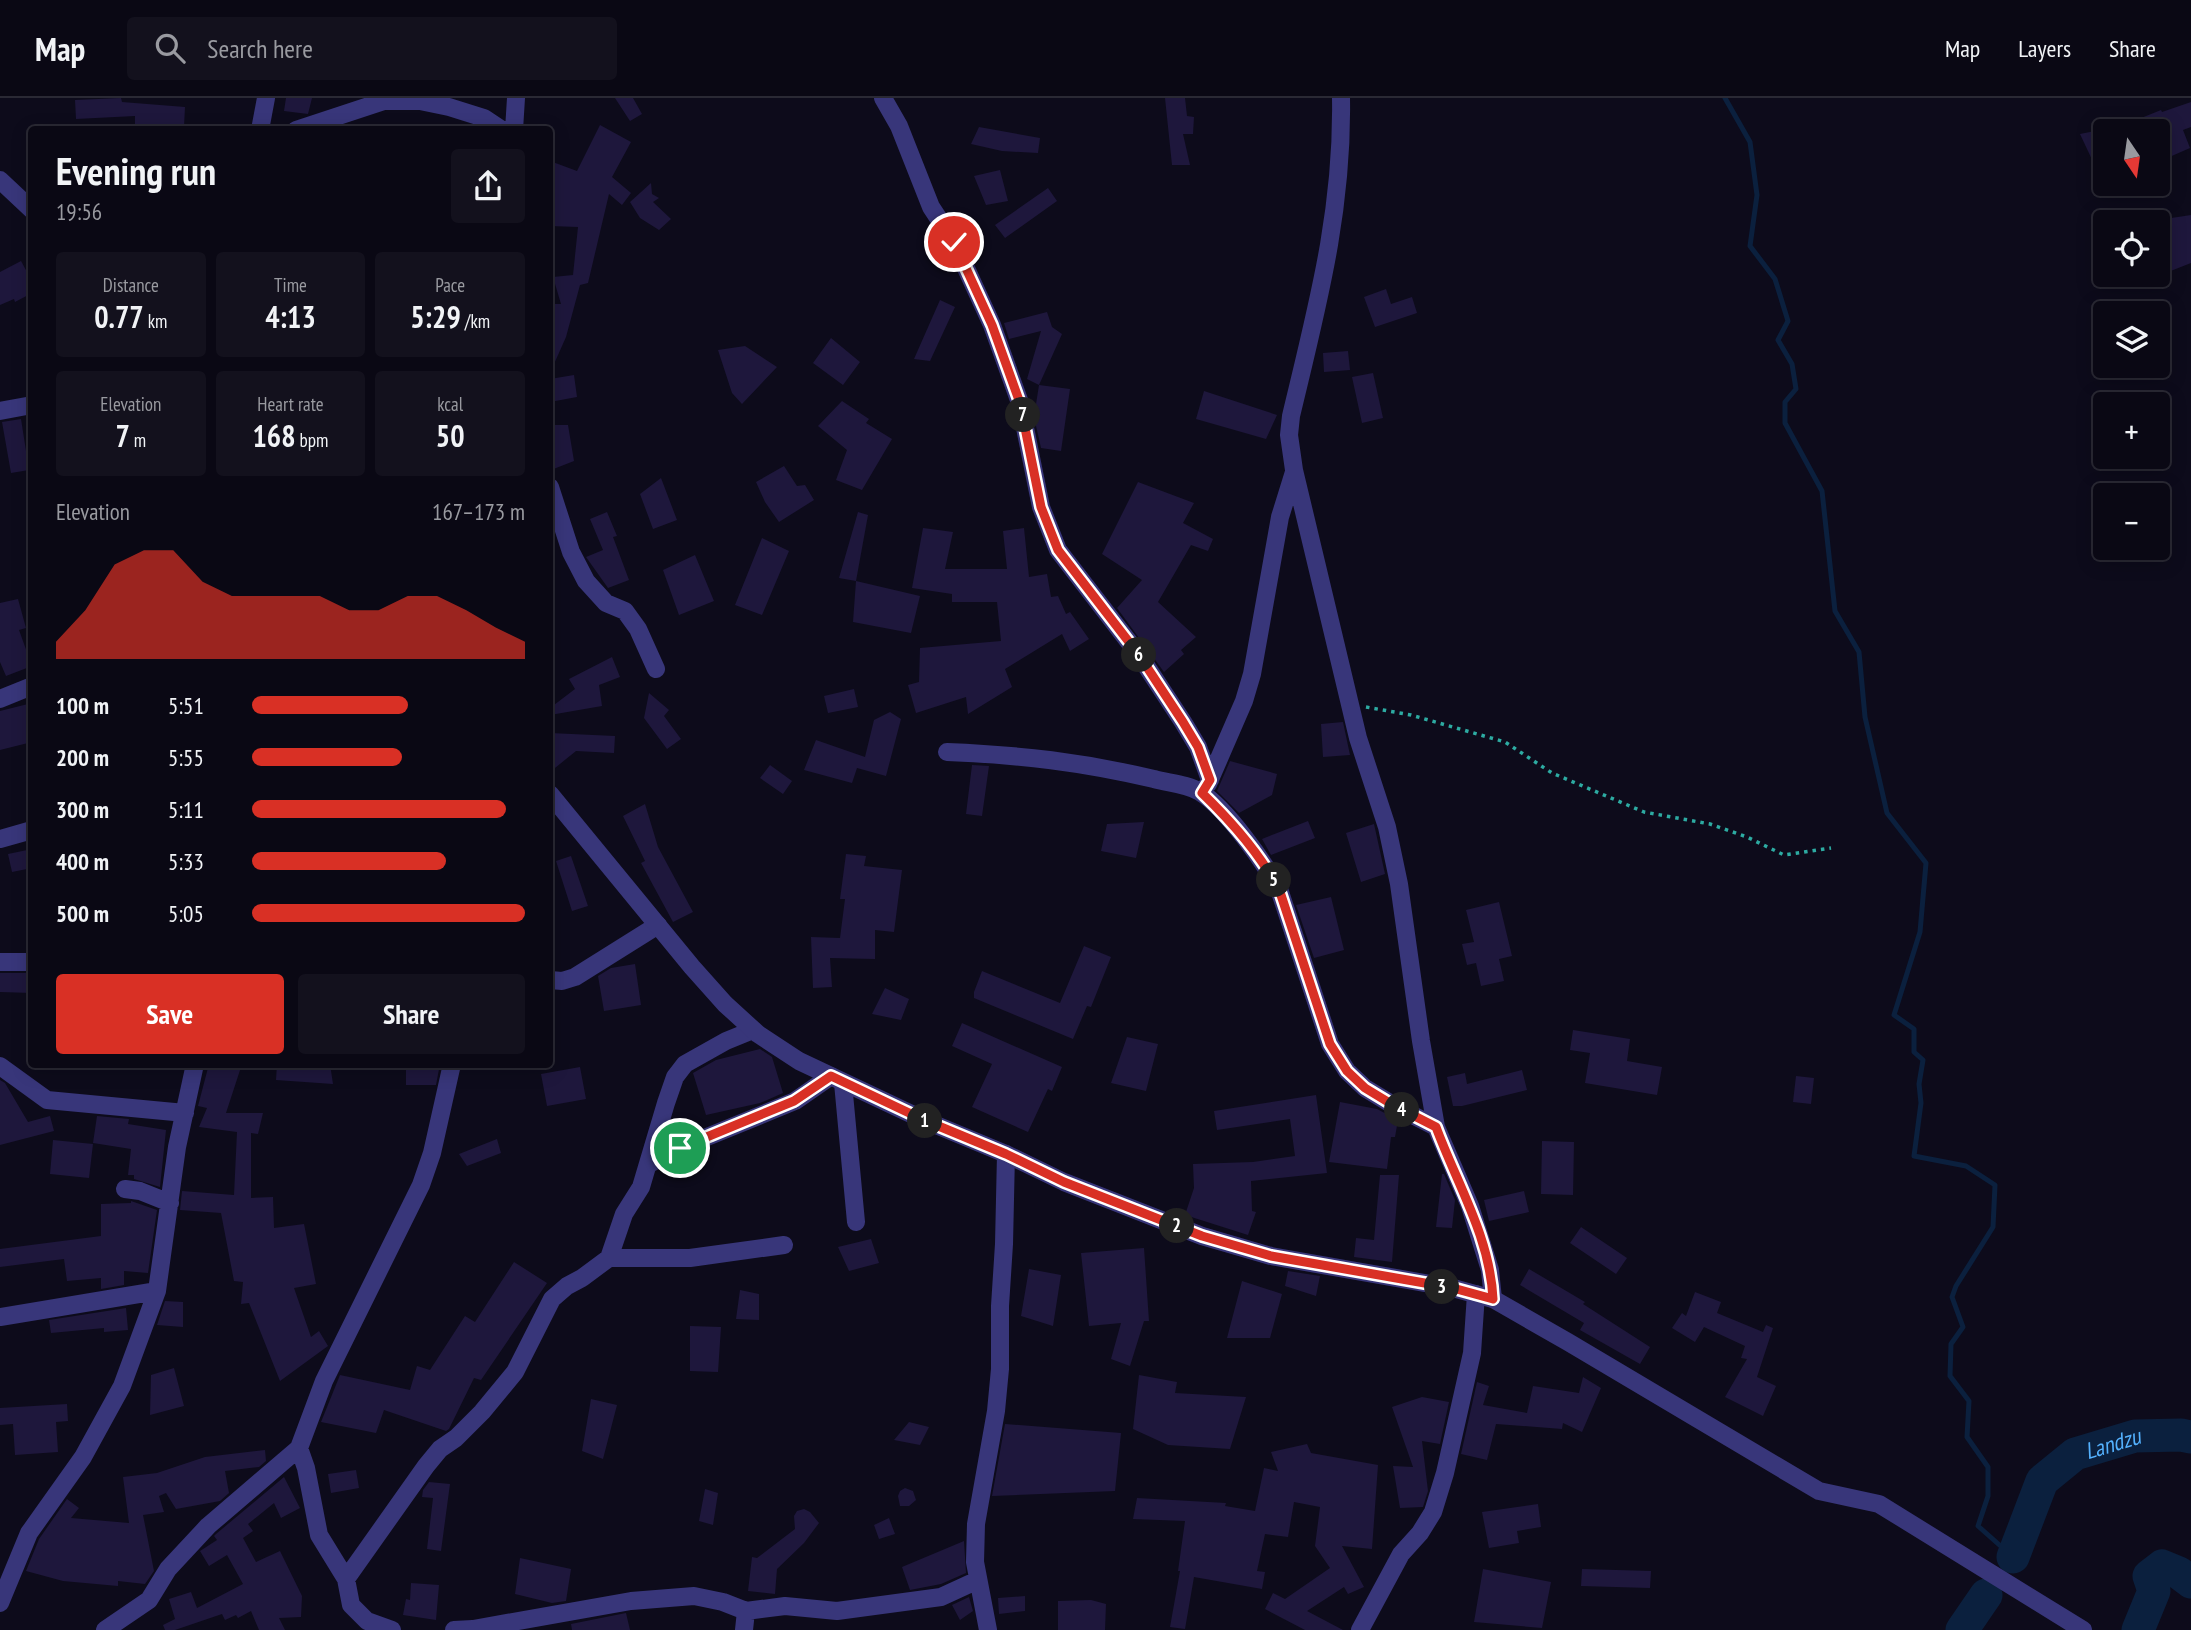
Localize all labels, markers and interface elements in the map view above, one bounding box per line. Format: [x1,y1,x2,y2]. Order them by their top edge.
search box [127,17,617,80]
text: Map [35,27,85,70]
icon: search [151,29,189,67]
text: Search here [207,32,313,65]
text: Map [1945,33,1980,64]
text: Layers [2018,33,2071,64]
text: Share [2109,33,2156,64]
north arrow [2093,119,2170,196]
map controls [2093,119,2170,560]
text: Evening run [56,146,216,195]
button: share [451,149,525,223]
text: 19:56 [56,197,102,226]
button: locate [2093,210,2170,287]
pin [924,212,984,272]
icon: check [935,223,973,261]
text: Distance [103,273,159,297]
text: Time [274,273,307,297]
text: Pace [435,273,465,297]
text: 0.77 [94,297,144,336]
text: 4:13 [265,297,316,336]
text: 5:29 [410,297,461,336]
button: layers [2093,301,2170,378]
text: km [144,309,167,333]
text: /km [461,309,490,333]
text: Elevation [100,392,161,416]
text: Heart rate [257,392,324,416]
text: kcal [437,392,463,416]
button: + [2093,392,2170,469]
pin: 7 [1006,398,1040,432]
text: 7 [1018,402,1027,426]
text: 7 [115,416,130,455]
text: 168 [253,416,296,455]
text: 50 [436,416,465,455]
text: m [130,428,146,452]
text: bpm [296,428,328,452]
button: − [2093,483,2170,560]
text: Elevation [56,497,130,526]
text: 167–173 m [432,497,525,526]
pin: 6 [1122,638,1156,672]
text: 6 [1134,642,1143,666]
text: 100 m [56,691,109,720]
text: 5:51 [168,691,204,720]
text: 200 m [56,743,109,772]
text: 5:55 [168,743,204,772]
text: 300 m [56,795,109,824]
text: 5:11 [168,795,204,824]
text: 400 m [56,847,109,876]
text: 5:33 [168,847,204,876]
pin: 5 [1256,862,1292,898]
text: 5 [1269,867,1278,891]
text: 500 m [56,899,109,928]
text: 5:05 [168,899,204,928]
button: Save [56,974,284,1054]
button: Share [298,974,525,1054]
pin: 4 [1384,1093,1420,1128]
text: 4 [1397,1097,1406,1121]
pin: 1 [908,1104,942,1138]
text: 1 [920,1108,929,1132]
pin [650,1118,710,1178]
icon: arrive [661,1129,699,1167]
pin: 2 [1160,1208,1194,1244]
text: 2 [1172,1213,1181,1237]
pin: 3 [1424,1270,1460,1304]
text: 3 [1437,1274,1446,1298]
water label: Landzu [2081,1420,2146,1465]

